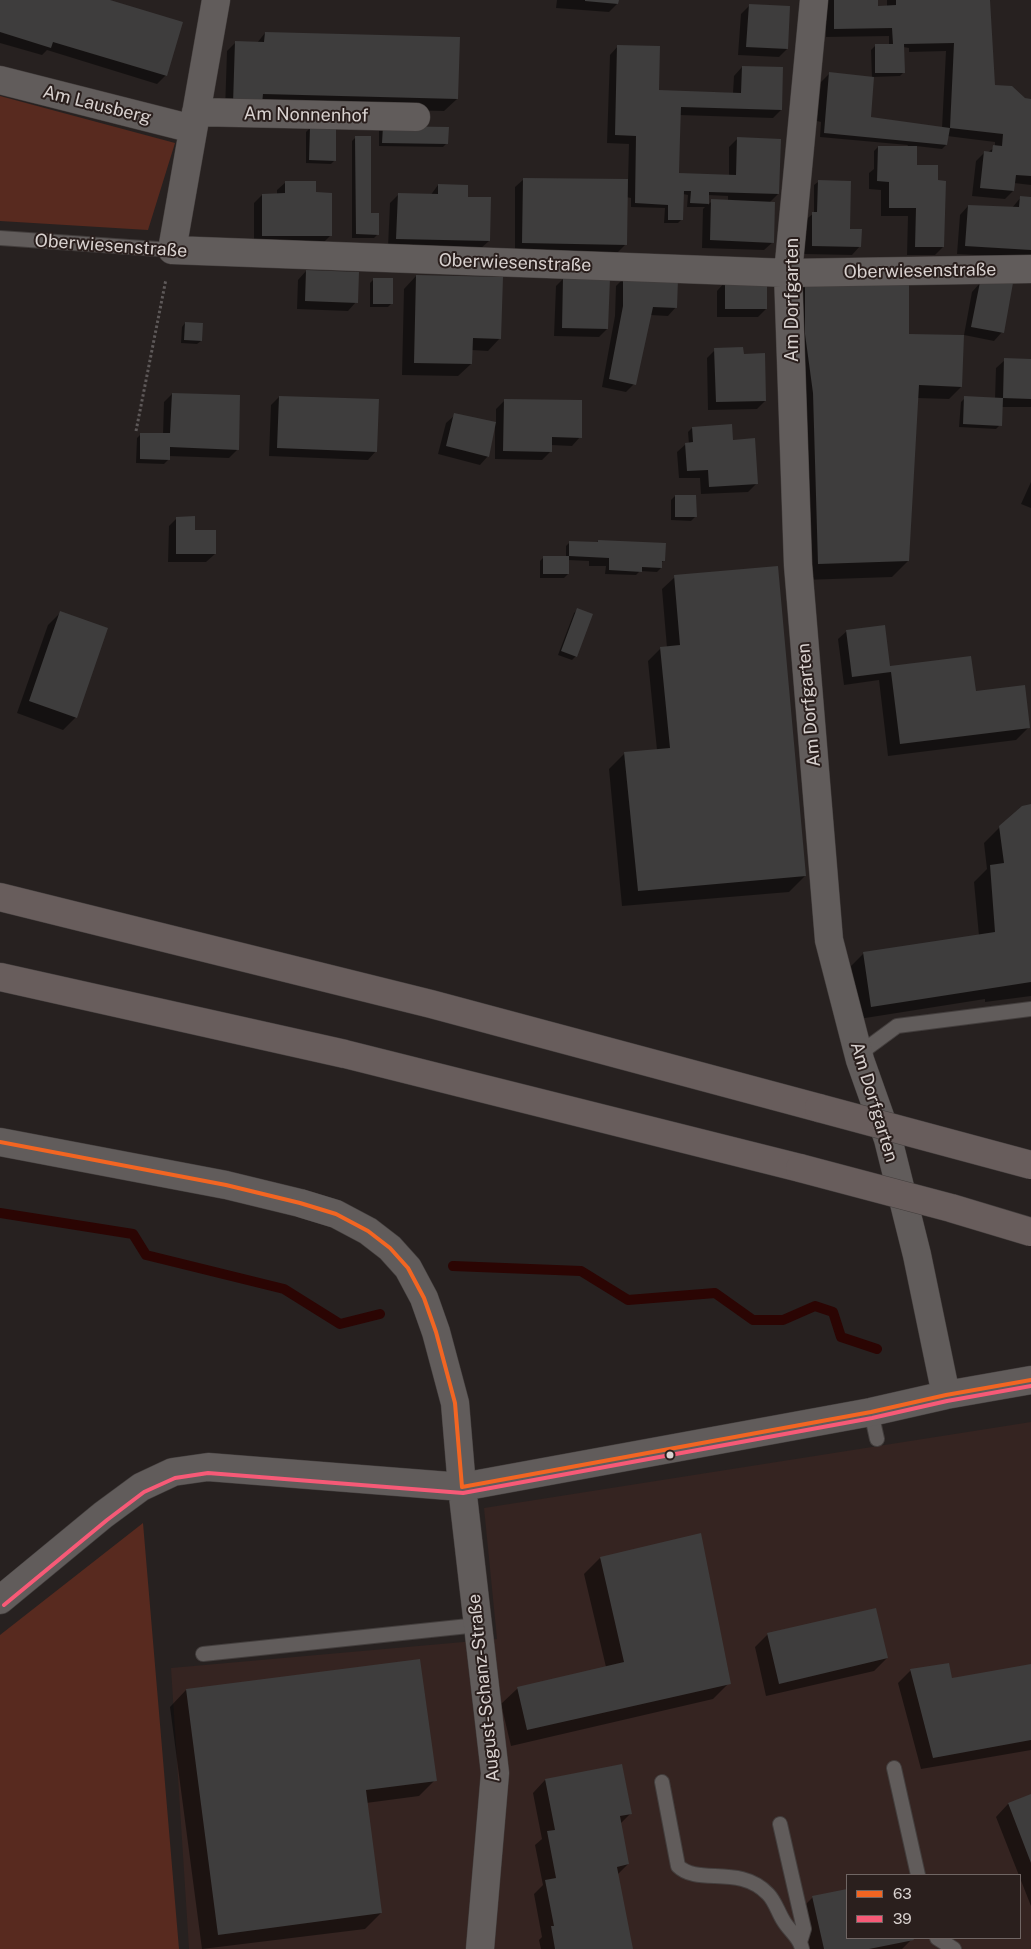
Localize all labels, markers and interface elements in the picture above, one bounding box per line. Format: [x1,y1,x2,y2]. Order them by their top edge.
street label: Am Lausberg [40,81,154,129]
street label: Am Nonnenhof [243,103,369,127]
street label: Oberwiesenstraße [34,230,188,262]
street label: Am Dorfgarten [781,238,803,362]
street label: Oberwiesenstraße [438,250,592,276]
street label: Oberwiesenstraße [843,259,997,283]
street label: Am Dorfgarten [793,642,825,768]
street label: Am Dorfgarten [845,1039,903,1165]
unlabelled marker [665,1450,675,1460]
street label: August-Schanz-Straße [463,1593,505,1783]
legend [846,1874,1021,1939]
text: 63 [893,1885,912,1902]
text: 39 [893,1910,912,1927]

